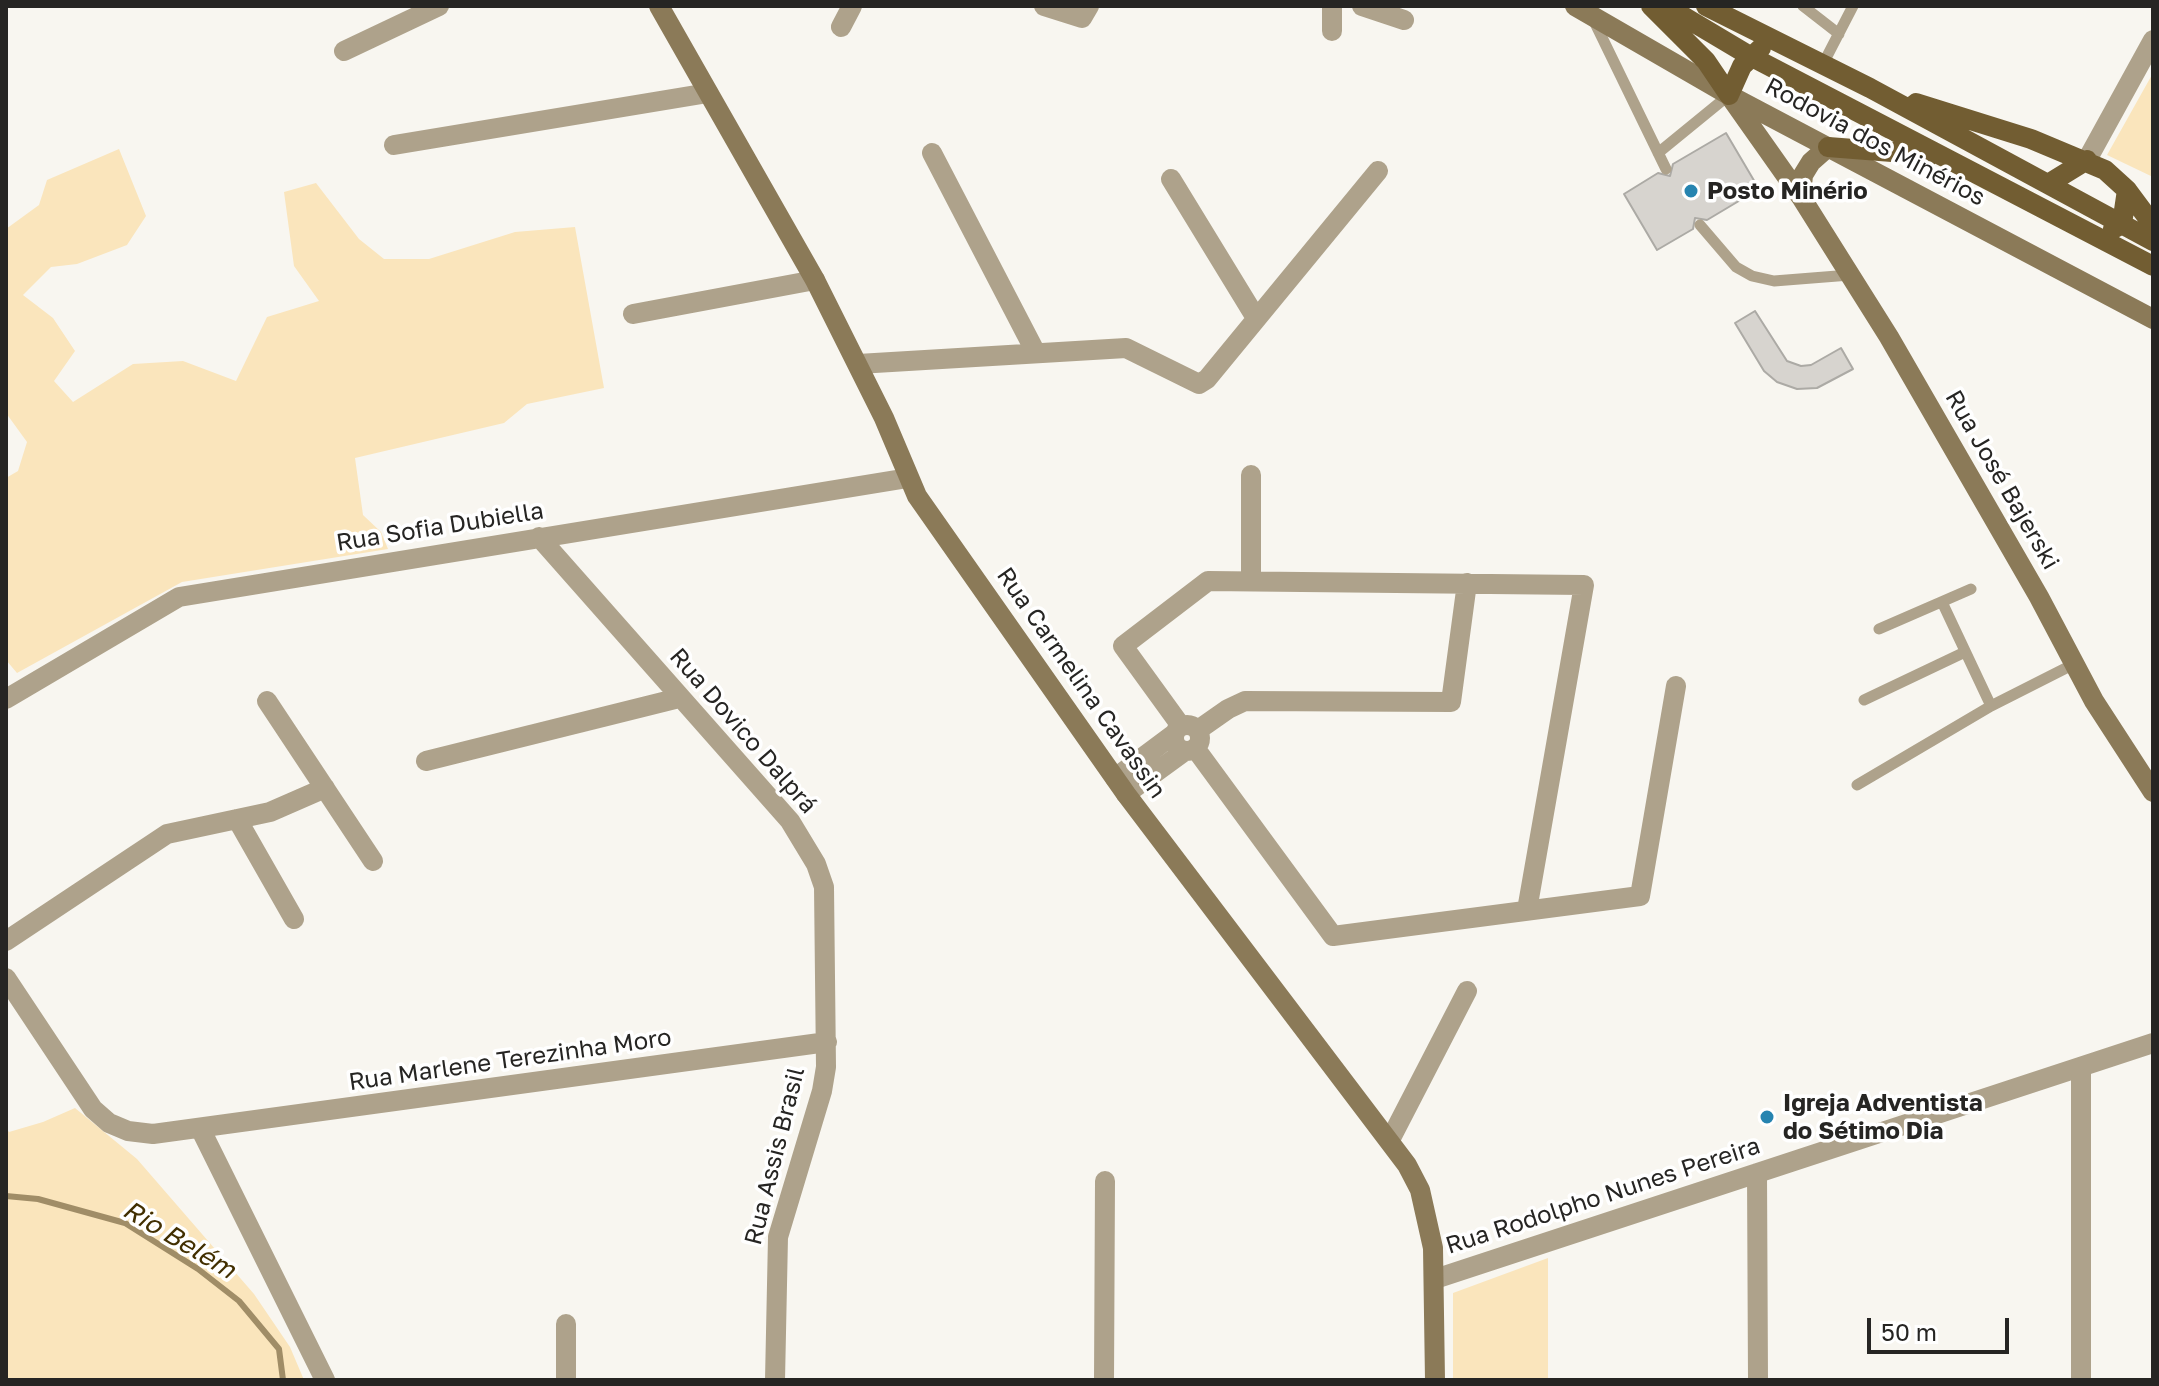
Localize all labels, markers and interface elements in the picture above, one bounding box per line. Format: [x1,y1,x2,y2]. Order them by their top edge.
street label: Rodovia dos Minérios [1760,72,1990,212]
place label: Posto Minério [1707,177,1868,205]
marker: Posto Minério [1682,182,1700,200]
street label: Rua José Bajerski [1939,385,2065,575]
street label: Rua Sofia Dubiella [334,496,546,558]
street label: Rua Carmelina Cavassin [990,562,1172,804]
street label: Rua Dovico Dalprá [663,643,823,819]
street label: Rua Marlene Terezinha Moro [347,1023,673,1097]
street label: Rua Assis Brasil [739,1064,811,1248]
place label: Igreja Adventista do Sétimo Dia [1783,1089,1983,1145]
marker: Igreja Adventista do Sétimo Dia [1758,1108,1776,1126]
street label: Rua Rodolpho Nunes Pereira [1442,1131,1764,1261]
water label: Rio Belém [117,1194,241,1286]
scale bar [1871,1302,2013,1352]
text: 50 m [1881,1317,1937,1346]

